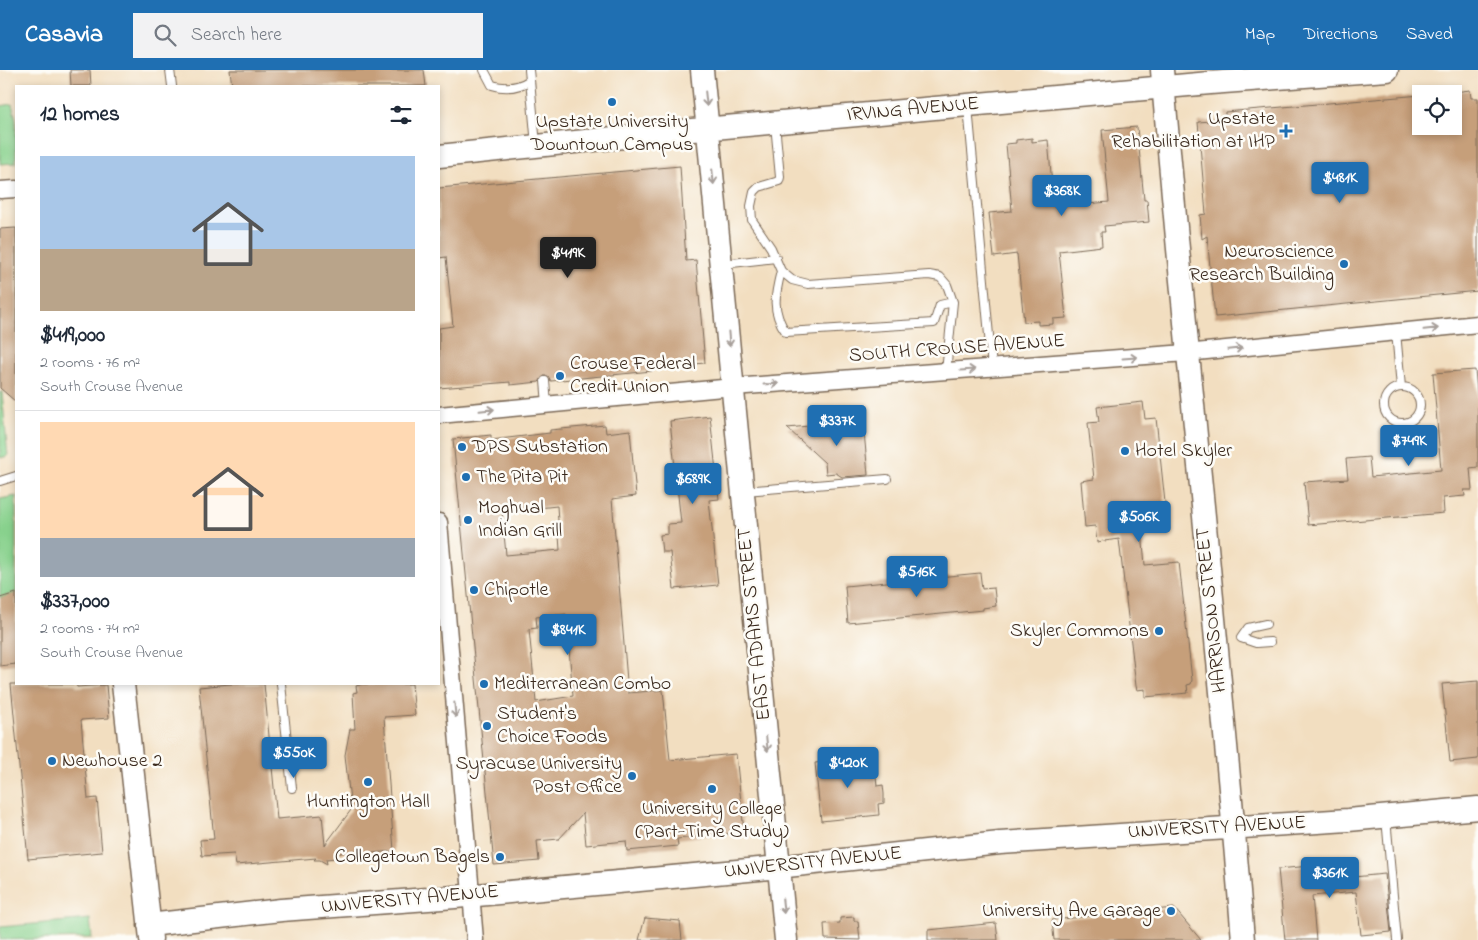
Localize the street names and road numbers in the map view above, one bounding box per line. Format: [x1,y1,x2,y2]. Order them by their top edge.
street label: IRVING AVENUE [845,90,981,130]
street label: SOUTH CROUSE AVENUE [848,327,1066,371]
street label: EAST ADAMS STREET [730,526,780,722]
street label: HARRISON STREET [1189,526,1235,694]
street label: UNIVERSITY AVENUE [1127,809,1307,847]
street label: UNIVERSITY AVENUE [723,839,903,887]
street label: UNIVERSITY AVENUE [320,878,500,922]

